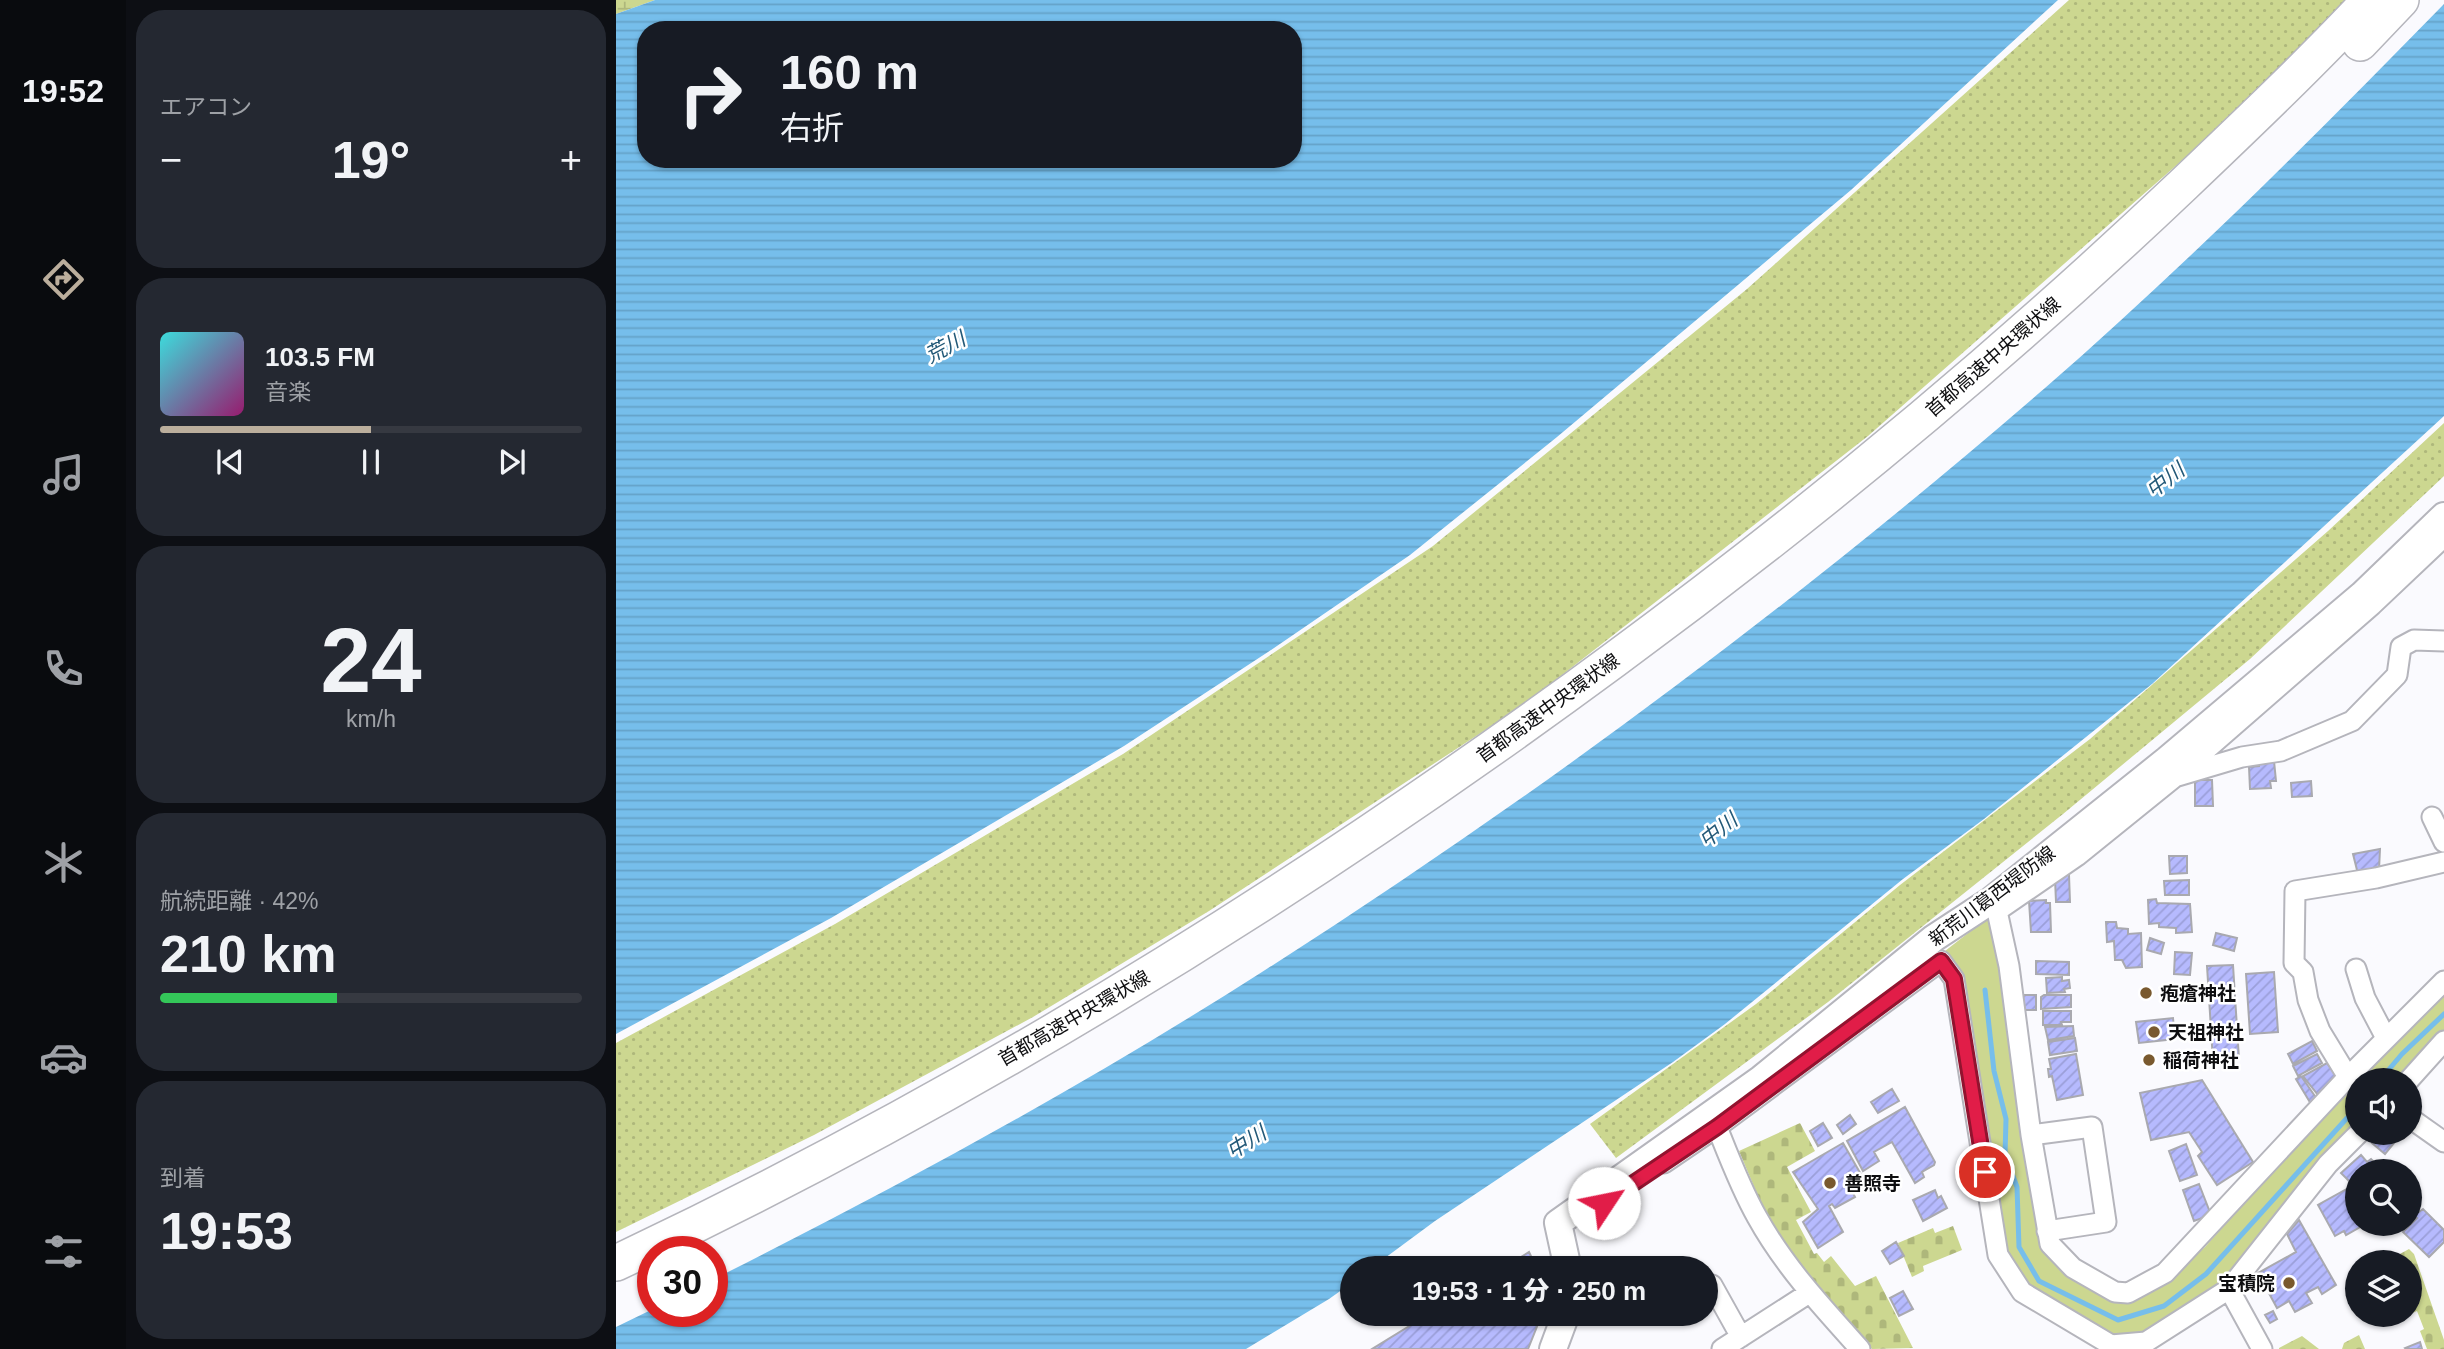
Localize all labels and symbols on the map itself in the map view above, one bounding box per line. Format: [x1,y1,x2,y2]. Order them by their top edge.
street label: 首都高速中央環状線 [1922,293,2064,421]
water label: 荒川 [921,326,971,367]
water label: 中川 [2141,457,2190,502]
street label: 首都高速中央環状線 [1473,649,1623,767]
water label: 中川 [1694,807,1743,852]
street label: 新荒川葛西堤防線 [1925,842,2059,950]
street label: 首都高速中央環状線 [995,966,1153,1070]
place label: 疱瘡神社 [2160,983,2236,1004]
marker: 疱瘡神社 [2138,985,2154,1001]
place label: 天祖神社 [2168,1022,2244,1043]
marker: 天祖神社 [2146,1024,2162,1040]
place label: 稲荷神社 [2163,1050,2239,1071]
marker: 稲荷神社 [2141,1052,2157,1068]
water label: 中川 [1222,1120,1272,1163]
pin [1955,1142,2015,1202]
position arrow [1567,1166,1641,1240]
place label: 善照寺 [1844,1173,1901,1194]
marker: 善照寺 [1822,1175,1838,1191]
speed limit sign: 30 [637,1236,728,1327]
place label: 宝積院 [2218,1273,2275,1294]
marker: 宝積院 [2281,1275,2297,1291]

